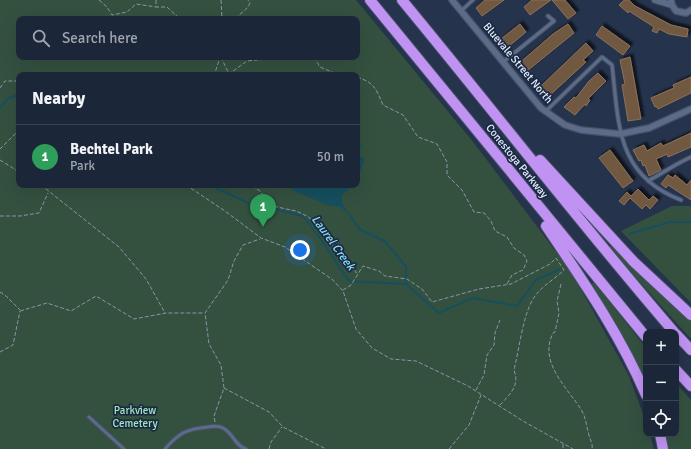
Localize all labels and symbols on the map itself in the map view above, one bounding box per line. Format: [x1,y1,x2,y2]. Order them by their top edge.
street label: Bluevale Street North [481,20,555,106]
street label: Conestoga Parkway [483,121,551,201]
pin: 1 [250,194,276,227]
water label: Laurel Creek [308,212,359,274]
your location [290,240,310,260]
park label: Parkview Cemetery [112,404,158,430]

